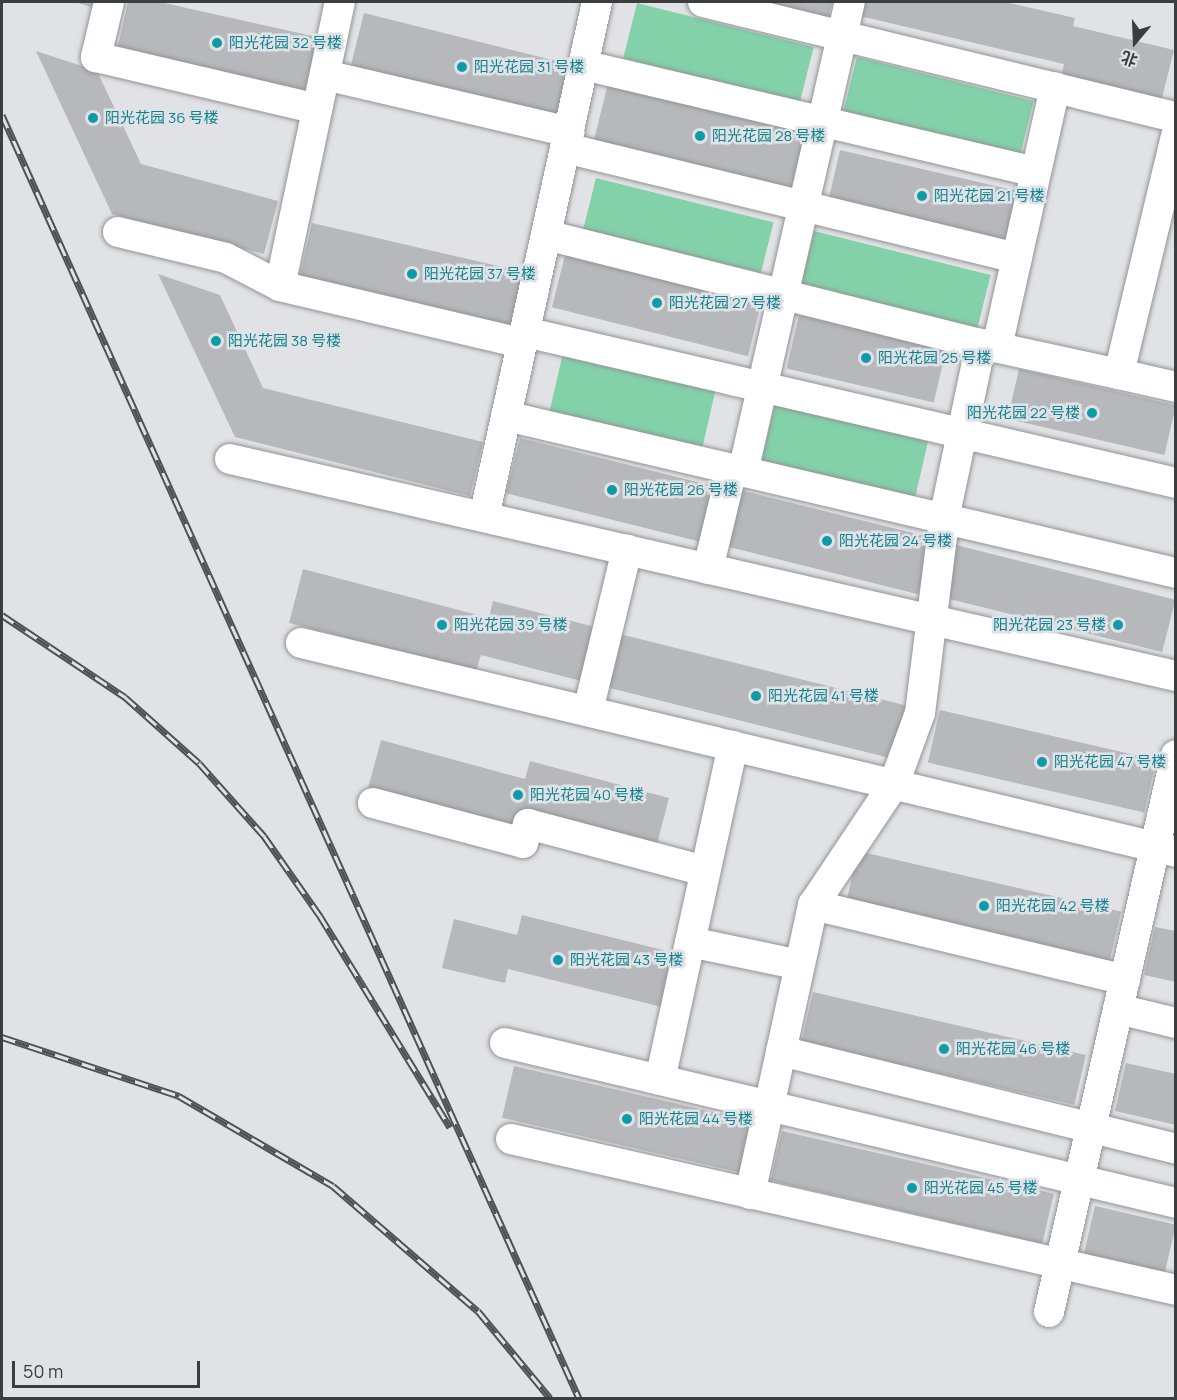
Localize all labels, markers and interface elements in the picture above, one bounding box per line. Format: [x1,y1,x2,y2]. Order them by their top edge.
north arrow [1105,12,1165,72]
place label: 阳光花园 32 号楼 [229,34,342,52]
marker: 阳光花园 32 号楼 [210,36,224,50]
text: 北 [1118,46,1140,72]
place label: 阳光花园 31 号楼 [474,58,584,76]
marker: 阳光花园 31 号楼 [455,60,469,74]
place label: 阳光花园 36 号楼 [105,109,219,127]
marker: 阳光花园 36 号楼 [86,111,100,125]
place label: 阳光花园 28 号楼 [712,127,825,145]
marker: 阳光花园 28 号楼 [693,129,707,143]
place label: 阳光花园 21 号楼 [934,187,1044,205]
marker: 阳光花园 21 号楼 [915,189,929,203]
place label: 阳光花园 37 号楼 [424,265,536,283]
marker: 阳光花园 37 号楼 [405,267,419,281]
place label: 阳光花园 27 号楼 [669,294,781,312]
marker: 阳光花园 27 号楼 [650,296,664,310]
place label: 阳光花园 38 号楼 [228,332,341,350]
marker: 阳光花园 38 号楼 [209,334,223,348]
place label: 阳光花园 25 号楼 [878,349,991,367]
marker: 阳光花园 25 号楼 [859,351,873,365]
place label: 阳光花园 22 号楼 [967,404,1080,422]
marker: 阳光花园 22 号楼 [1085,406,1099,420]
place label: 阳光花园 26 号楼 [624,481,738,499]
marker: 阳光花园 26 号楼 [605,483,619,497]
place label: 阳光花园 24 号楼 [839,532,952,550]
marker: 阳光花园 24 号楼 [820,534,834,548]
place label: 阳光花园 39 号楼 [454,616,568,634]
place label: 阳光花园 23 号楼 [993,616,1106,634]
marker: 阳光花园 39 号楼 [435,618,449,632]
marker: 阳光花园 23 号楼 [1111,618,1125,632]
place label: 阳光花园 41 号楼 [768,687,879,705]
marker: 阳光花园 41 号楼 [749,689,763,703]
place label: 阳光花园 47 号楼 [1054,753,1166,771]
marker: 阳光花园 47 号楼 [1035,755,1049,769]
place label: 阳光花园 40 号楼 [530,786,644,804]
marker: 阳光花园 40 号楼 [511,788,525,802]
place label: 阳光花园 42 号楼 [996,897,1109,915]
marker: 阳光花园 42 号楼 [977,899,991,913]
place label: 阳光花园 43 号楼 [570,951,683,969]
marker: 阳光花园 43 号楼 [551,953,565,967]
place label: 阳光花园 46 号楼 [956,1040,1070,1058]
marker: 阳光花园 46 号楼 [937,1042,951,1056]
place label: 阳光花园 44 号楼 [639,1110,753,1128]
marker: 阳光花园 44 号楼 [620,1112,634,1126]
place label: 阳光花园 45 号楼 [924,1179,1038,1197]
marker: 阳光花园 45 号楼 [905,1181,919,1195]
scale bar [15,1349,202,1387]
text: 50 m [23,1359,63,1383]

